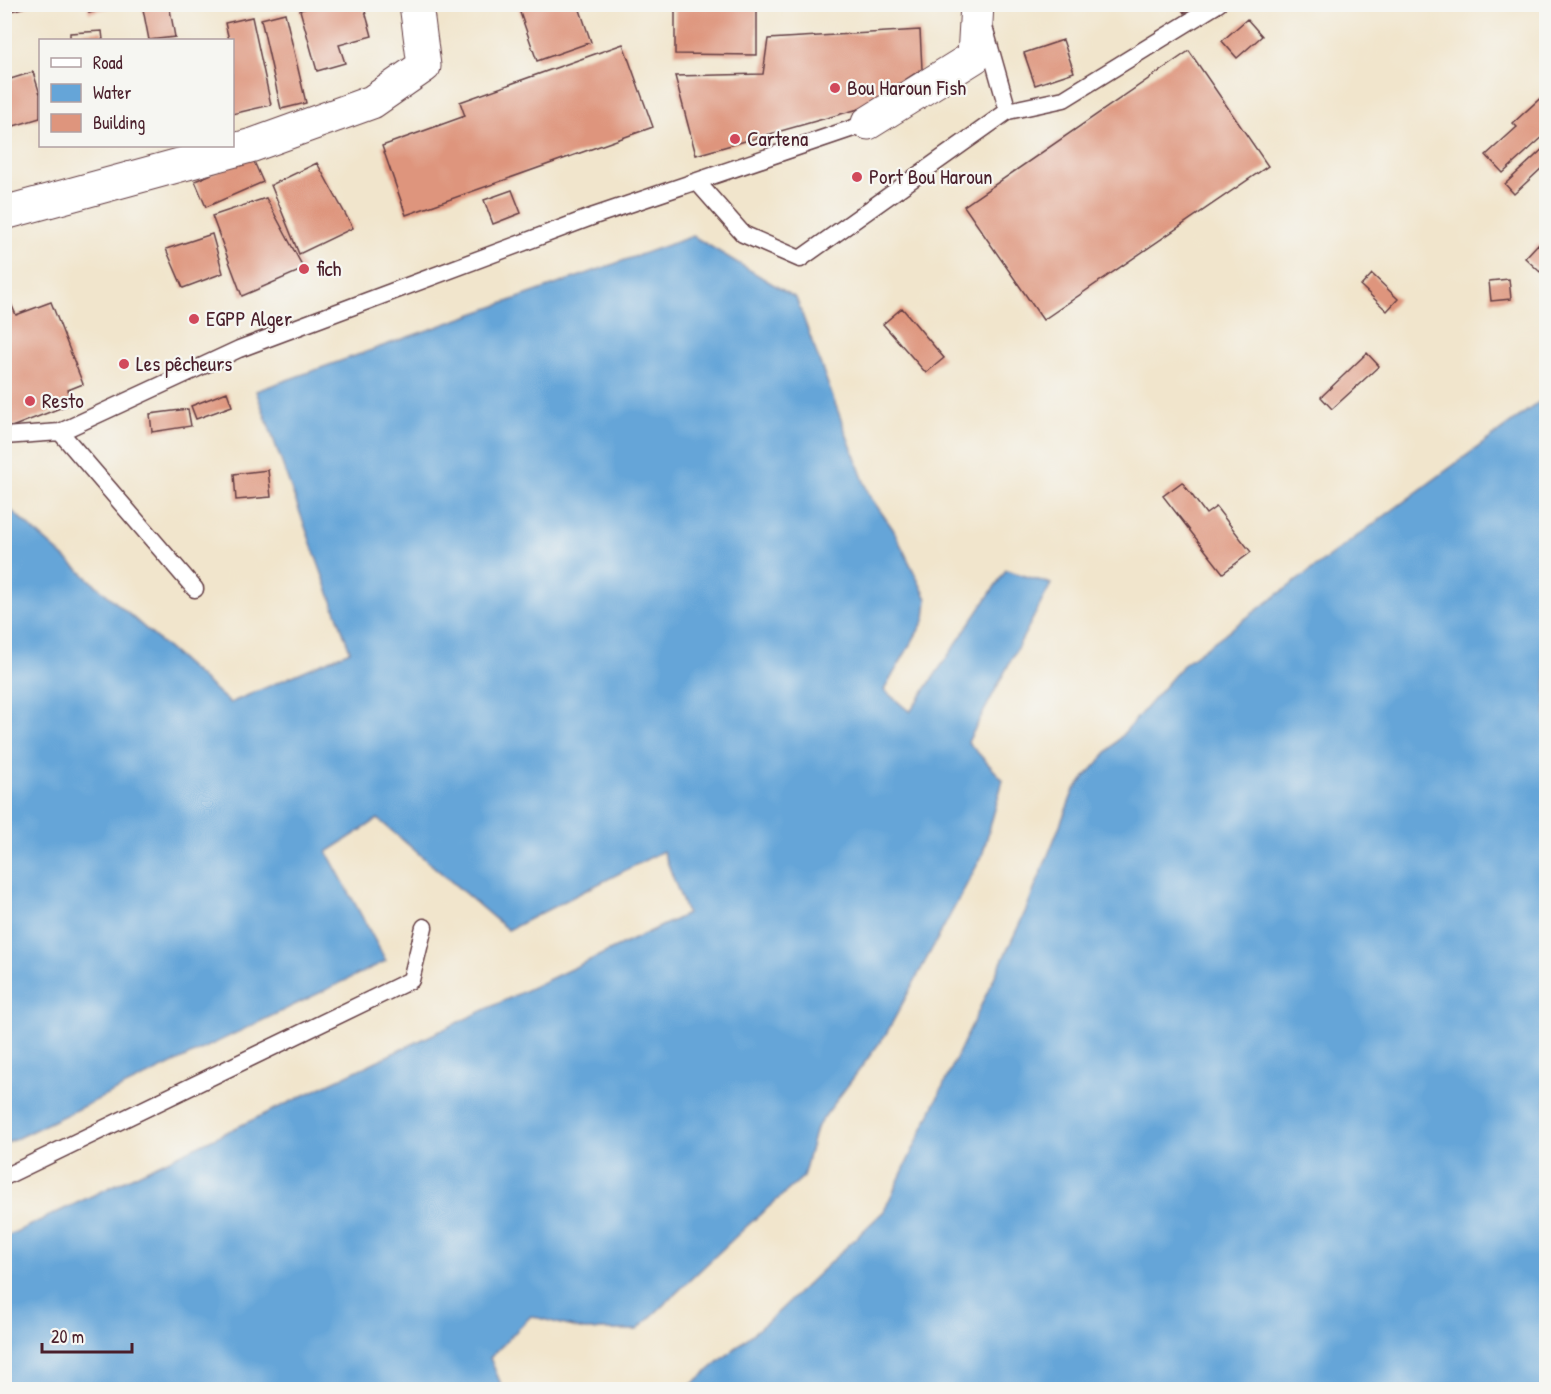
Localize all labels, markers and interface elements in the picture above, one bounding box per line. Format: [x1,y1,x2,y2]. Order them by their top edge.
legend [39,39,234,147]
text: Road [93,50,123,75]
place label: Bou Haroun Fish [847,73,966,102]
text: Water [93,80,131,105]
marker: Bou Haroun Fish [828,81,842,95]
text: Building [93,110,145,135]
place label: Cartena [747,124,808,153]
marker: Cartena [728,132,742,146]
place label: Port Bou Haroun [869,162,993,191]
marker: Port Bou Haroun [850,170,864,184]
place label: fich [316,254,342,283]
marker: fich [297,262,311,276]
place label: EGPP Alger [206,304,292,333]
marker: EGPP Alger [187,312,201,326]
place label: Les pêcheurs [136,349,232,378]
marker: Les pêcheurs [117,357,131,371]
place label: Resto [42,386,84,415]
marker: Resto [23,394,37,408]
scale bar [42,1316,132,1354]
text: 20 m [51,1324,84,1349]

